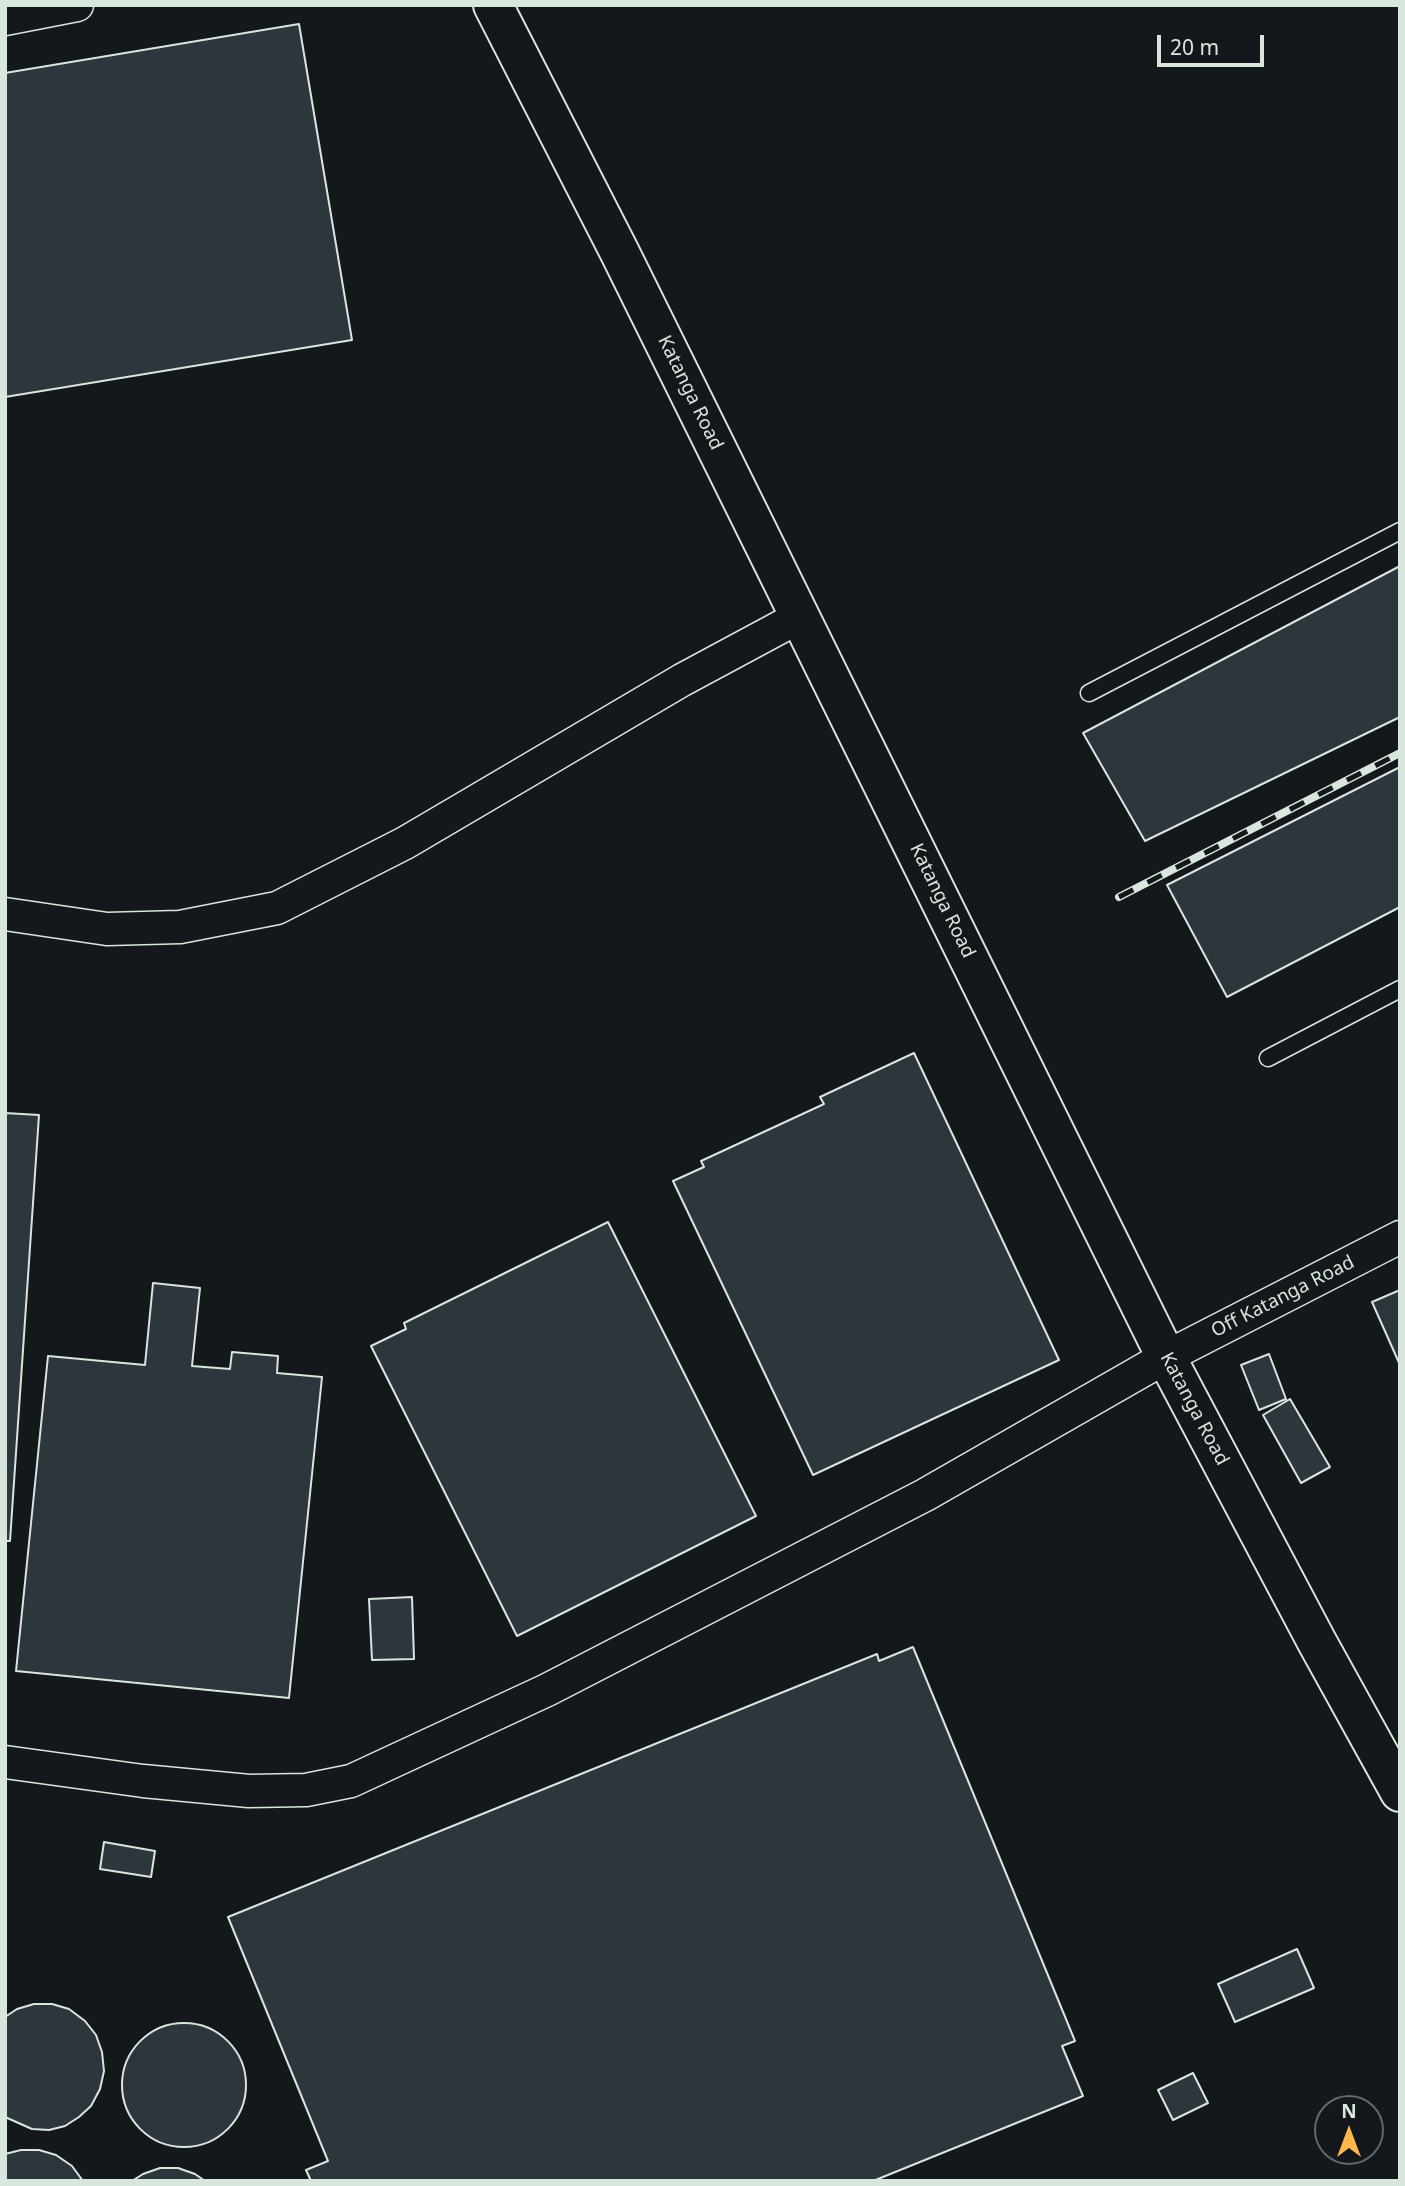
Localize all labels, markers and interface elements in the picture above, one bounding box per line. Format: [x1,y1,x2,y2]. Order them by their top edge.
scale bar [1160,21,1267,65]
text: 20 m [1170,33,1219,61]
street label: Katanga Road [652,332,728,454]
street label: Katanga Road [904,840,980,962]
street label: Off Katanga Road [1208,1251,1358,1343]
street label: Katanga Road [1155,1349,1233,1469]
north arrow [1314,2095,1384,2165]
text: N [1341,2098,1357,2124]

